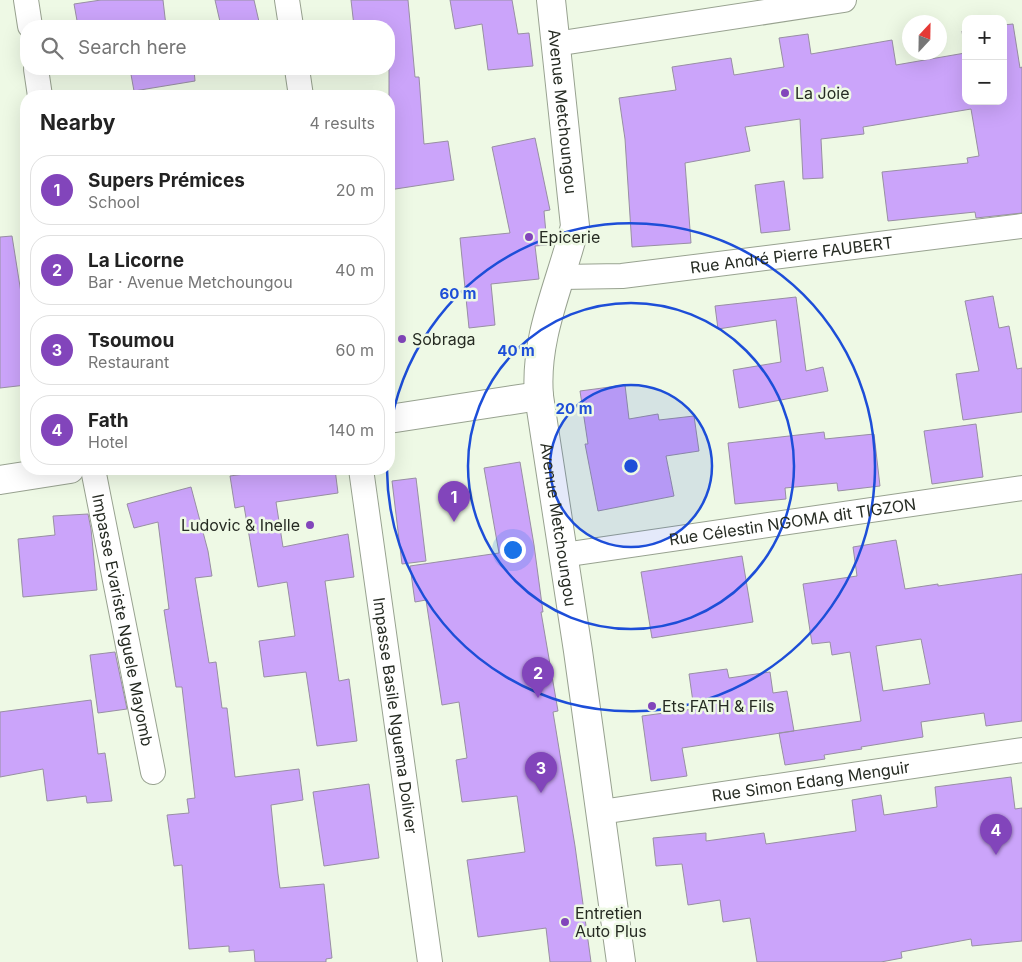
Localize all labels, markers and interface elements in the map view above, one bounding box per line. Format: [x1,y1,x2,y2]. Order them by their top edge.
north arrow [902,15,947,60]
map controls [962,15,1007,105]
button: + [962,15,1007,60]
search box [20,20,395,75]
street label: Avenue Metchoungou [544,28,582,195]
icon: search [38,34,66,62]
text: Search here [78,36,187,59]
button: − [962,60,1007,105]
place label: La Joie [795,83,849,103]
marker: La Joie [779,87,791,99]
text: Nearby [40,110,115,135]
text: 4 results [310,113,375,133]
text: Supers Prémices [88,169,245,192]
text: 1 [54,180,60,200]
text: 20 m [336,180,374,200]
text: School [88,192,140,212]
place label: Epicerie [539,227,600,247]
marker: Epicerie [523,231,535,243]
street label: Rue André Pierre FAUBERT [689,232,894,277]
text: La Licorne [88,249,184,272]
text: 2 [52,260,62,280]
text: 40 m [335,260,374,280]
text: Bar · Avenue Metchoungou [88,272,293,292]
text: 60 m [439,284,477,303]
text: Tsoumou [88,329,174,352]
place label: Sobraga [412,329,475,349]
marker: Sobraga [396,333,408,345]
text: 3 [52,340,62,360]
text: 60 m [335,340,374,360]
text: 40 m [497,341,535,360]
text: Restaurant [88,352,169,372]
text: 20 m [556,399,592,418]
text: Fath [88,409,129,432]
text: 4 [52,420,62,440]
text: 140 m [329,420,374,440]
text: Hotel [88,432,128,452]
street label: Avenue Metchoungou [536,441,581,608]
centre of rings [622,457,640,475]
pin: 1 [438,481,470,522]
street label: Impasse Evariste Nguele Mayomb [88,492,158,748]
street label: Rue Célestin NGOMA dit TIGZON [668,494,917,549]
place label: Ludovic & Inelle [181,515,300,535]
marker: Ludovic & Inelle [304,519,316,531]
your location [500,537,526,563]
street label: Impasse Basile Nguema Doliver [369,596,422,835]
pin: 2 [522,657,554,698]
place label: Ets FATH & Fils [662,696,774,716]
marker: Ets FATH & Fils [646,700,658,712]
pin: 3 [525,752,557,793]
street label: Rue Simon Edang Menguir [710,757,911,806]
pin: 4 [980,814,1012,855]
place label: Entretien Auto Plus [575,903,647,941]
marker: Entretien Auto Plus [559,916,571,928]

